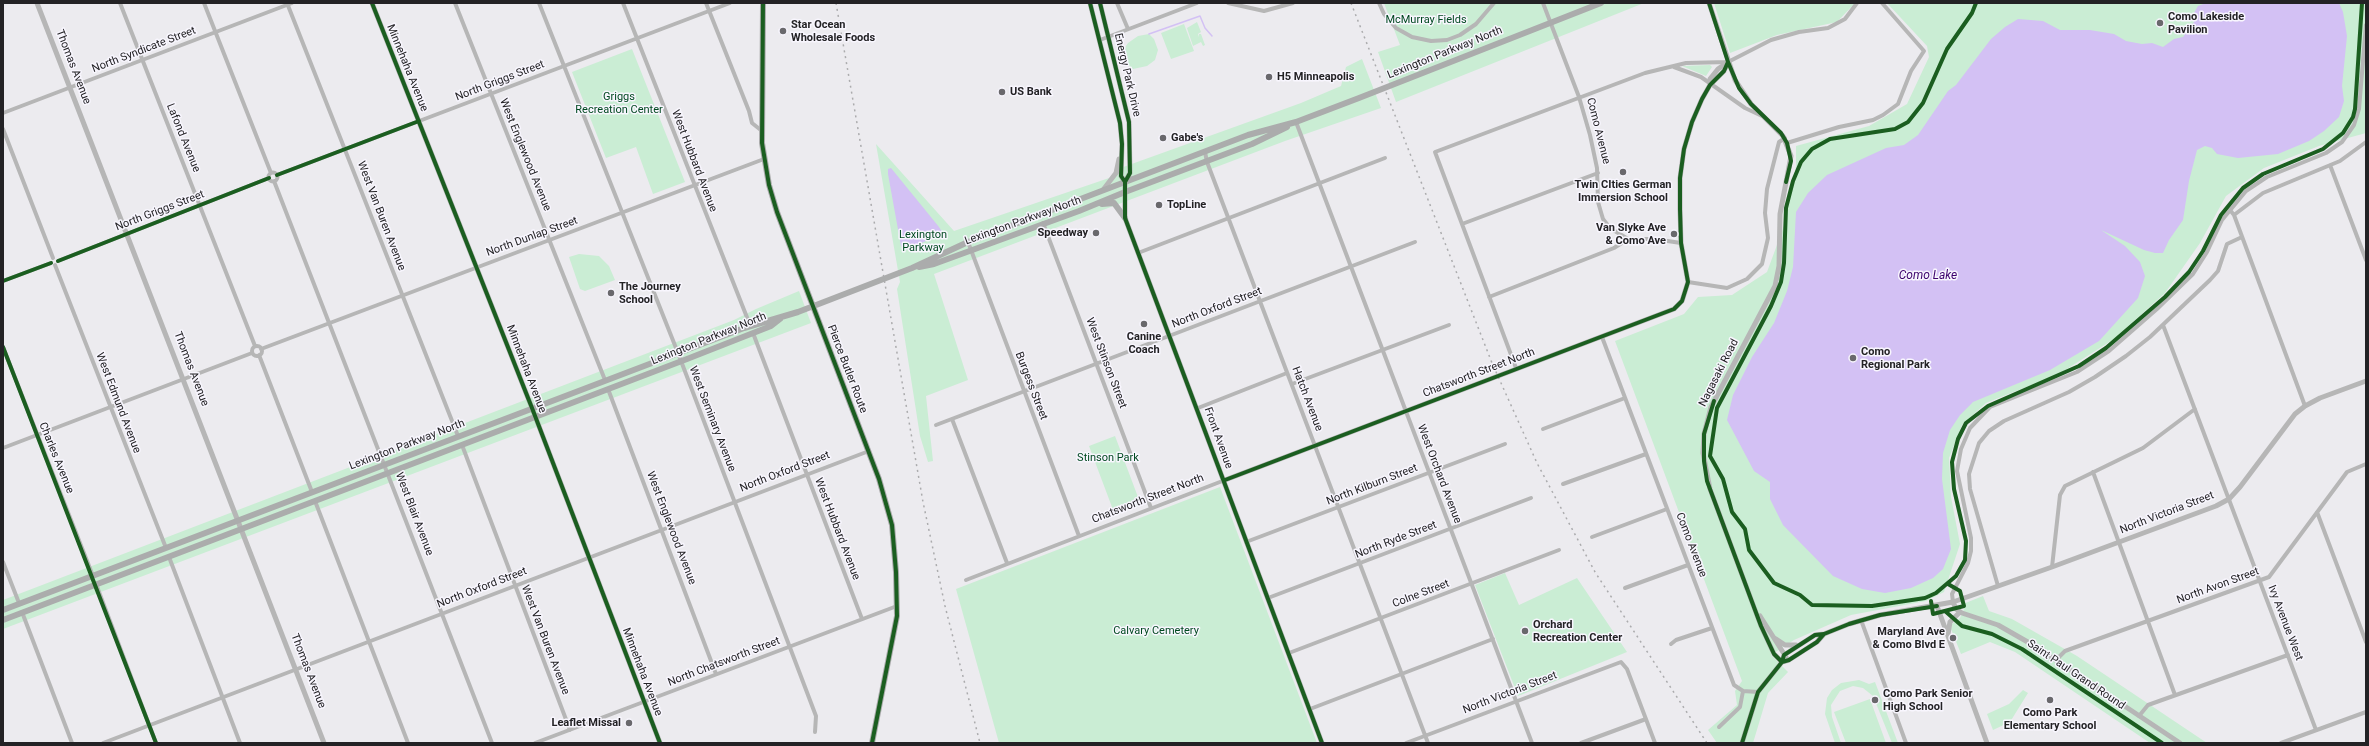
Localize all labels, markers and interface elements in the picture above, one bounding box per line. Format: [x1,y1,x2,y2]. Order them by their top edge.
place label: Como Lakeside Pavilion [2168,10,2244,36]
park label: McMurray Fields [1385,13,1467,27]
place label: Star Ocean Wholesale Foods [791,18,875,44]
marker: Como Lakeside Pavilion [2155,18,2165,28]
street label: Minnehaha Avenue [383,22,431,114]
street label: North Syndicate Street [90,24,198,76]
street label: Lexington Parkway North [1386,24,1504,82]
marker: Star Ocean Wholesale Foods [778,26,788,36]
street label: Thomas Avenue [53,28,93,106]
street label: Energy Park Drive [1111,32,1143,118]
street label: North Griggs Street [454,58,546,104]
place label: H5 Minneapolis [1277,70,1354,84]
marker: H5 Minneapolis [1264,72,1274,82]
place label: US Bank [1010,85,1052,99]
marker: US Bank [997,87,1007,97]
park label: Griggs Recreation Center [575,90,663,116]
street label: Como Avenue [1583,96,1613,166]
street label: West Englewood Avenue [496,97,554,213]
street label: Lafond Avenue [163,102,203,174]
street label: West Hubbard Avenue [668,108,720,214]
place label: Gabe's [1171,131,1203,145]
marker: Gabe's [1158,133,1168,143]
street label: West Van Buren Avenue [354,159,408,273]
marker: Twin CIties German Immersion School [1618,167,1628,177]
place label: Twin CIties German Immersion School [1575,178,1671,204]
street label: North Griggs Street [114,188,206,234]
street label: Lexington Parkway North [963,194,1083,248]
place label: TopLine [1167,198,1206,212]
marker: TopLine [1154,200,1164,210]
street label: North Dunlap Street [484,214,580,260]
place label: Van Slyke Ave & Como Ave [1596,221,1666,247]
place label: Speedway [1038,226,1088,240]
park label: Lexington Parkway [899,228,947,254]
marker: Speedway [1091,228,1101,238]
marker: Van Slyke Ave & Como Ave [1669,229,1679,239]
water label: Como Lake [1899,269,1957,283]
place label: The Journey School [619,280,681,306]
street label: North Oxford Street [1170,285,1264,331]
marker: The Journey School [606,288,616,298]
street label: Lexington Parkway North [650,310,768,368]
street label: West Stinson Street [1083,316,1129,410]
marker: Canine Coach [1139,319,1149,329]
street label: Minnehaha Avenue [503,323,549,415]
street label: Pierce Butler Route [824,323,870,415]
street label: Thomas Avenue [171,330,211,408]
place label: Canine Coach [1127,330,1161,356]
street label: Nagasaki Road [1696,337,1742,409]
place label: Como Regional Park [1861,345,1930,371]
street label: Chatsworth Street North [1421,346,1537,400]
street label: Burgess Street [1012,350,1050,422]
street label: West Edmund Avenue [93,351,143,455]
marker: Como Regional Park [1848,353,1858,363]
street label: West Seminary Avenue [686,364,738,474]
street label: Hatch Avenue [1289,365,1325,433]
street label: Front Avenue [1201,406,1235,470]
street label: Lexington Parkway North [347,417,467,473]
street label: Charles Avenue [36,420,76,496]
street label: West Orchard Avenue [1414,423,1464,525]
street label: North Oxford Street [738,449,832,495]
park label: Stinson Park [1077,451,1139,465]
street label: North Kilburn Street [1325,462,1419,508]
street label: West Englewood Avenue [643,470,699,586]
street label: West Blair Avenue [392,471,436,557]
street label: Chatsworth Street North [1090,472,1206,526]
street label: West Hubbard Avenue [811,476,863,582]
street label: North Victoria Street [2118,489,2216,537]
street label: Como Avenue [1673,511,1709,579]
street label: North Ryde Street [1353,518,1439,562]
street label: North Oxford Street [435,565,529,611]
street label: North Avon Street [2175,565,2261,607]
street label: Colne Street [1391,577,1451,611]
street label: West Van Buren Avenue [518,583,572,697]
street label: Ivy Avenue West [2265,583,2305,663]
place label: Orchard Recreation Center [1533,618,1622,644]
park label: Calvary Cemetery [1113,624,1199,638]
place label: Maryland Ave & Como Blvd E [1873,625,1945,651]
street label: Minnehaha Avenue [619,626,665,718]
marker: Orchard Recreation Center [1520,626,1530,636]
street label: Thomas Avenue [288,632,328,710]
marker: Maryland Ave & Como Blvd E [1948,633,1958,643]
street label: North Chatsworth Street [666,635,782,689]
street label: Saint Paul Grand Round [2025,637,2127,713]
street label: North Victoria Street [1461,669,1559,717]
place label: Como Park Senior High School [1883,687,1972,713]
marker: Como Park Senior High School [1870,695,1880,705]
marker: Como Park Elementary School [2045,695,2055,705]
place label: Como Park Elementary School [2004,706,2096,732]
place label: Leaflet Missal [551,716,621,730]
marker: Leaflet Missal [624,718,634,728]

